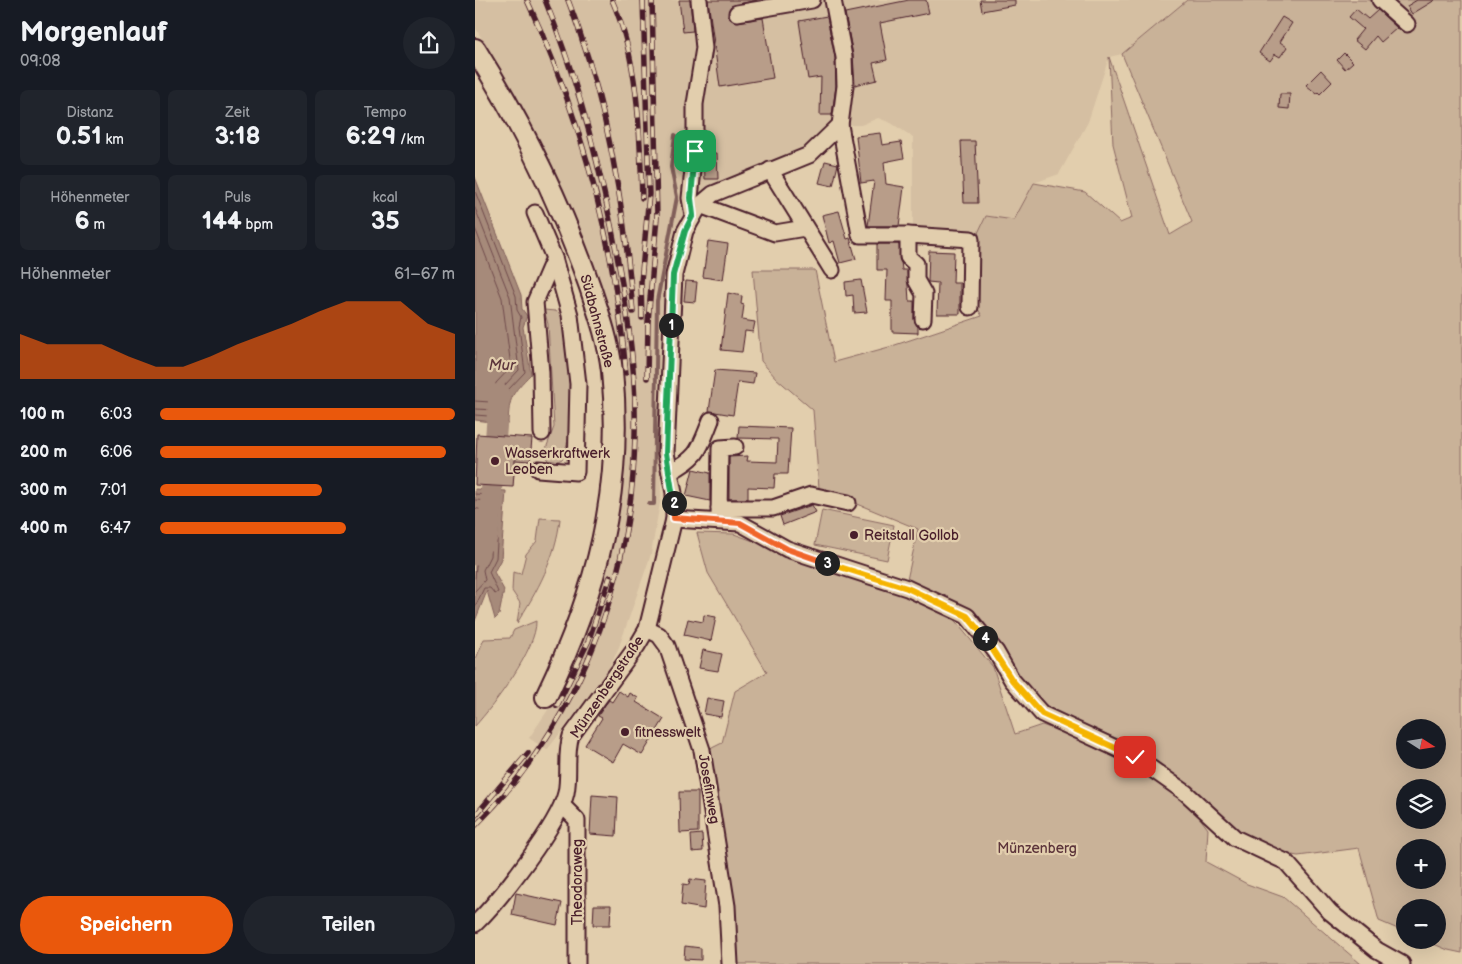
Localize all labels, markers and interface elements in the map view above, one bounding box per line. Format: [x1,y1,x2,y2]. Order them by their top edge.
text: Morgenlauf [20,16,167,49]
button: share [403,17,455,69]
text: 09:08 [20,52,61,71]
text: Distanz [66,104,113,121]
text: Zeit [225,104,250,121]
text: Tempo [364,104,407,121]
text: 0.51 [56,121,102,152]
text: 3:18 [214,121,261,152]
text: 6:29 [346,121,396,152]
pin [674,130,716,172]
text: km [102,131,124,148]
text: /km [396,131,425,148]
icon: arrive [681,137,709,165]
text: Höhenmeter [50,189,129,206]
text: Puls [224,189,251,206]
text: kcal [373,189,398,206]
text: 6 [75,206,90,237]
text: 144 [202,206,242,237]
text: 35 [371,206,400,237]
text: m [90,216,105,233]
text: bpm [242,216,273,233]
text: Höhenmeter [20,265,110,284]
text: 61–67 m [394,265,455,284]
street label: Südbahnstraße [576,273,618,369]
pin: 1 [659,312,683,338]
text: 1 [669,317,674,334]
water label: Mur [489,356,517,375]
text: 100 m [20,405,65,424]
text: 6:03 [100,405,132,424]
text: 200 m [20,443,67,462]
text: 6:06 [100,443,132,462]
place label: Wasserkraftwerk Leoben [505,445,610,478]
marker: Wasserkraftwerk Leoben [489,455,501,467]
text: 300 m [20,481,67,500]
text: 7:01 [100,481,127,500]
pin: 2 [661,490,687,516]
text: 2 [670,495,679,512]
text: 400 m [20,519,67,538]
text: 6:47 [100,519,131,538]
place label: Reitstall Gollob [864,527,959,544]
marker: Reitstall Gollob [848,529,860,541]
pin: 3 [815,550,839,576]
text: 3 [823,555,832,572]
pin: 4 [973,626,997,650]
text: 4 [981,630,990,647]
street label: Münzenbergstraße [566,633,648,741]
north arrow [1396,719,1446,769]
map controls [1396,719,1446,949]
place label: fitnesswelt [635,724,702,741]
marker: fitnesswelt [619,726,631,738]
pin [1114,736,1156,778]
icon: check [1121,743,1149,771]
street label: Josefinweg [695,753,723,825]
button: layers [1396,779,1446,829]
street label: Theodoraweg [569,839,586,925]
button: + [1396,839,1446,889]
park label: Münzenberg [997,840,1077,857]
button: Speichern [20,896,233,954]
button: Teilen [243,896,455,954]
button: − [1396,899,1446,949]

